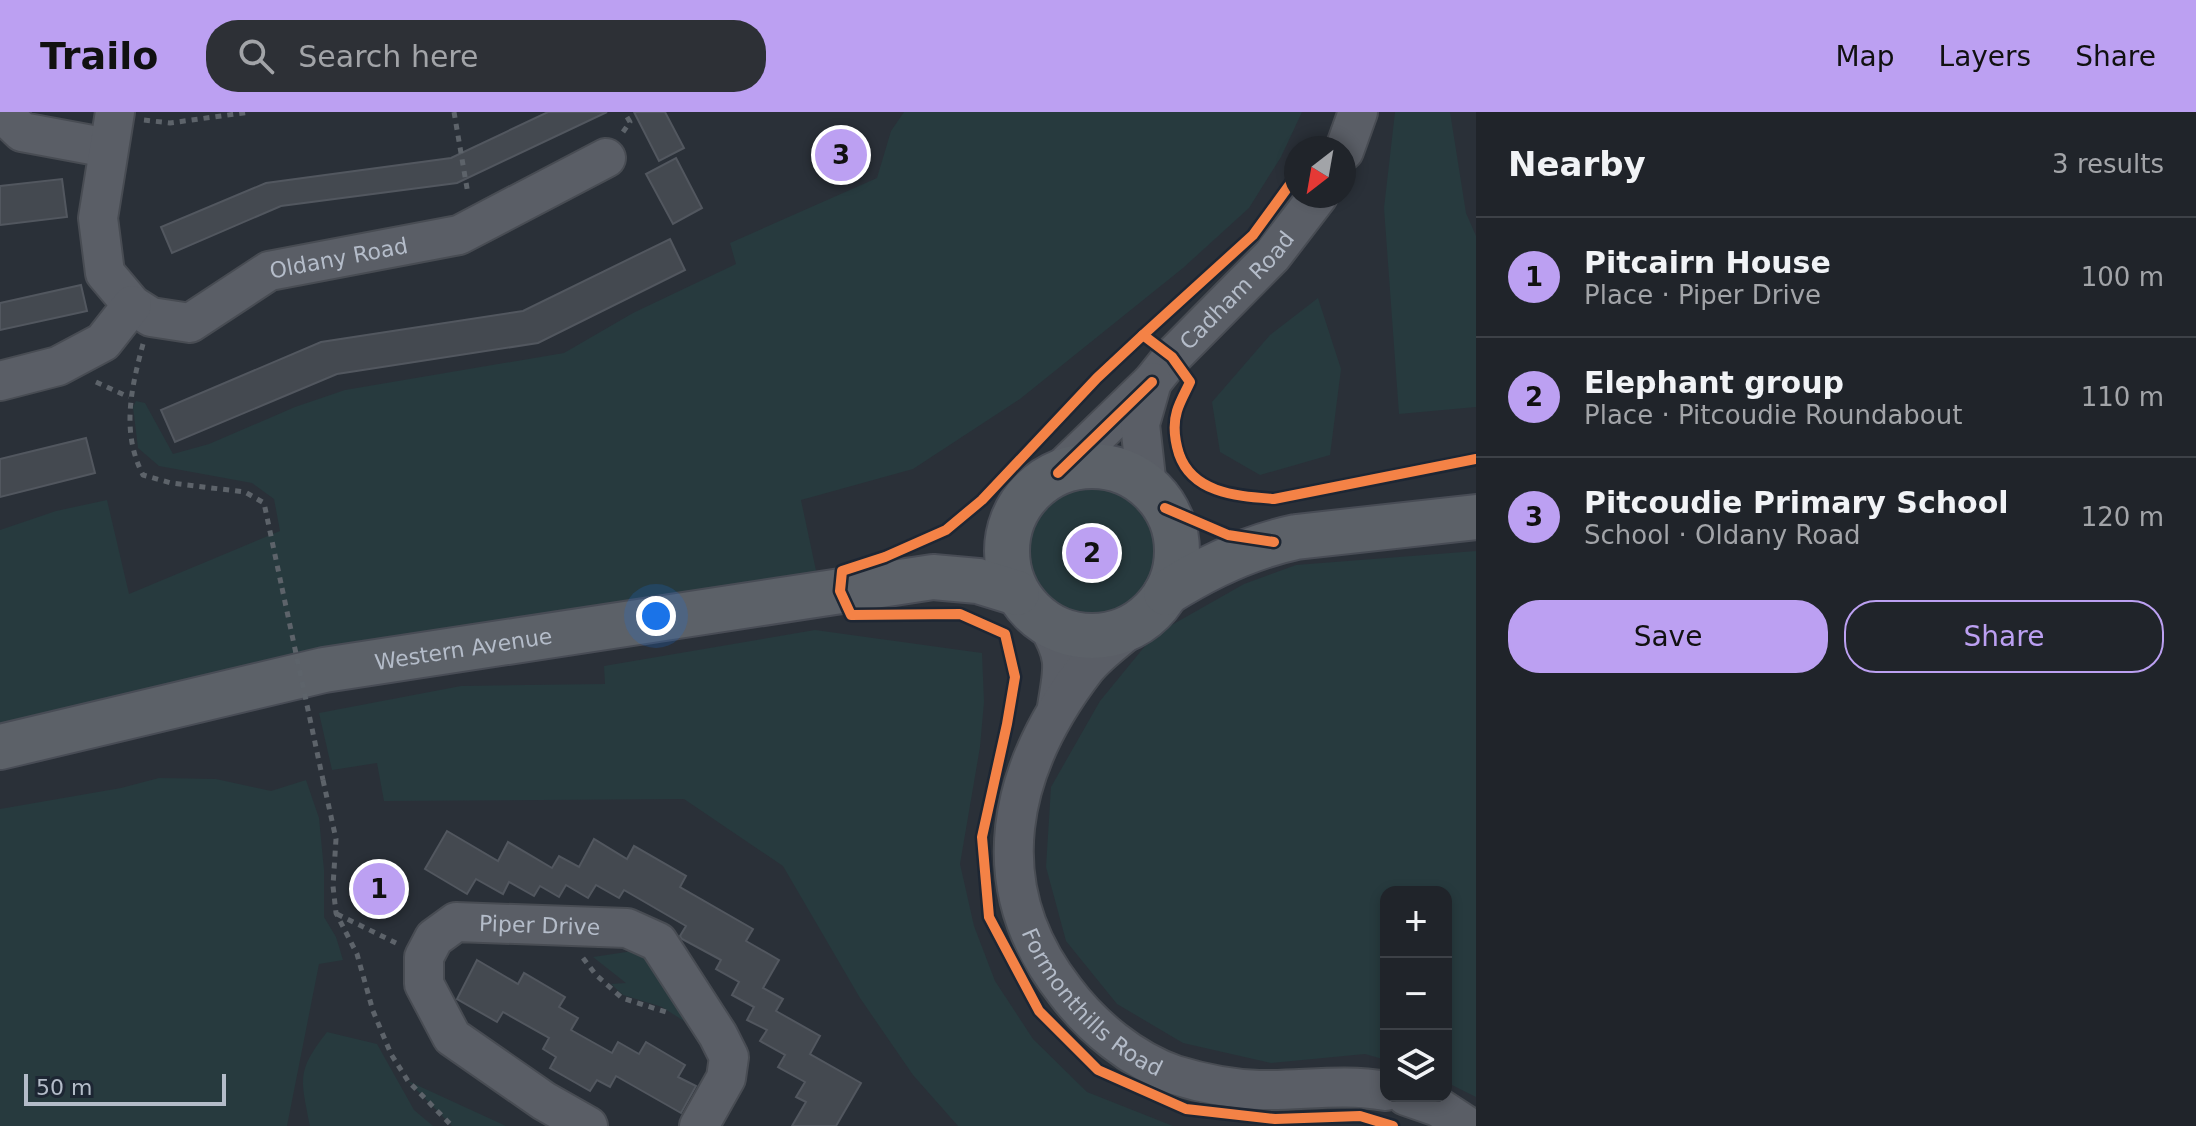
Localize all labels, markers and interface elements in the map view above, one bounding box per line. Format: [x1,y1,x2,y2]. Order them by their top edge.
search box [206,20,766,92]
text: Trailo [40,34,158,78]
icon: search [234,34,278,78]
text: Search here [298,39,479,74]
text: Map [1835,40,1895,73]
text: Layers [1939,40,2031,73]
text: Share [2075,40,2156,73]
pin: 3 [815,125,867,185]
north arrow [1284,136,1356,208]
text: Nearby [1508,144,1646,184]
text: 3 results [2052,149,2164,179]
street label: Cadham Road [1175,226,1299,354]
street label: Oldany Road [267,232,410,283]
text: Pitcairn House [1584,245,1831,280]
text: 1 [1525,262,1543,292]
text: 100 m [2081,262,2164,292]
text: Place · Piper Drive [1584,280,1821,310]
text: Elephant group [1584,365,1844,400]
text: 2 [1525,382,1543,412]
text: 110 m [2081,382,2164,412]
text: Place · Pitcoudie Roundabout [1584,400,1962,430]
text: Pitcoudie Primary School [1584,485,2009,520]
text: 3 [1525,502,1543,532]
text: 120 m [2081,502,2164,532]
text: School · Oldany Road [1584,520,1861,550]
pin: 2 [1066,523,1118,583]
your location [636,596,676,636]
button: Save [1508,600,1828,673]
button: Share [1844,600,2164,673]
street label: Western Avenue [373,623,554,675]
pin: 1 [353,859,405,919]
map controls [1380,886,1452,1102]
button: + [1380,886,1452,958]
street label: Piper Drive [479,910,601,940]
street label: Formonthills Road [1017,924,1167,1081]
button: − [1380,958,1452,1030]
button: layers [1380,1030,1452,1102]
scale bar [24,1070,226,1106]
text: 50 m [36,1075,92,1100]

